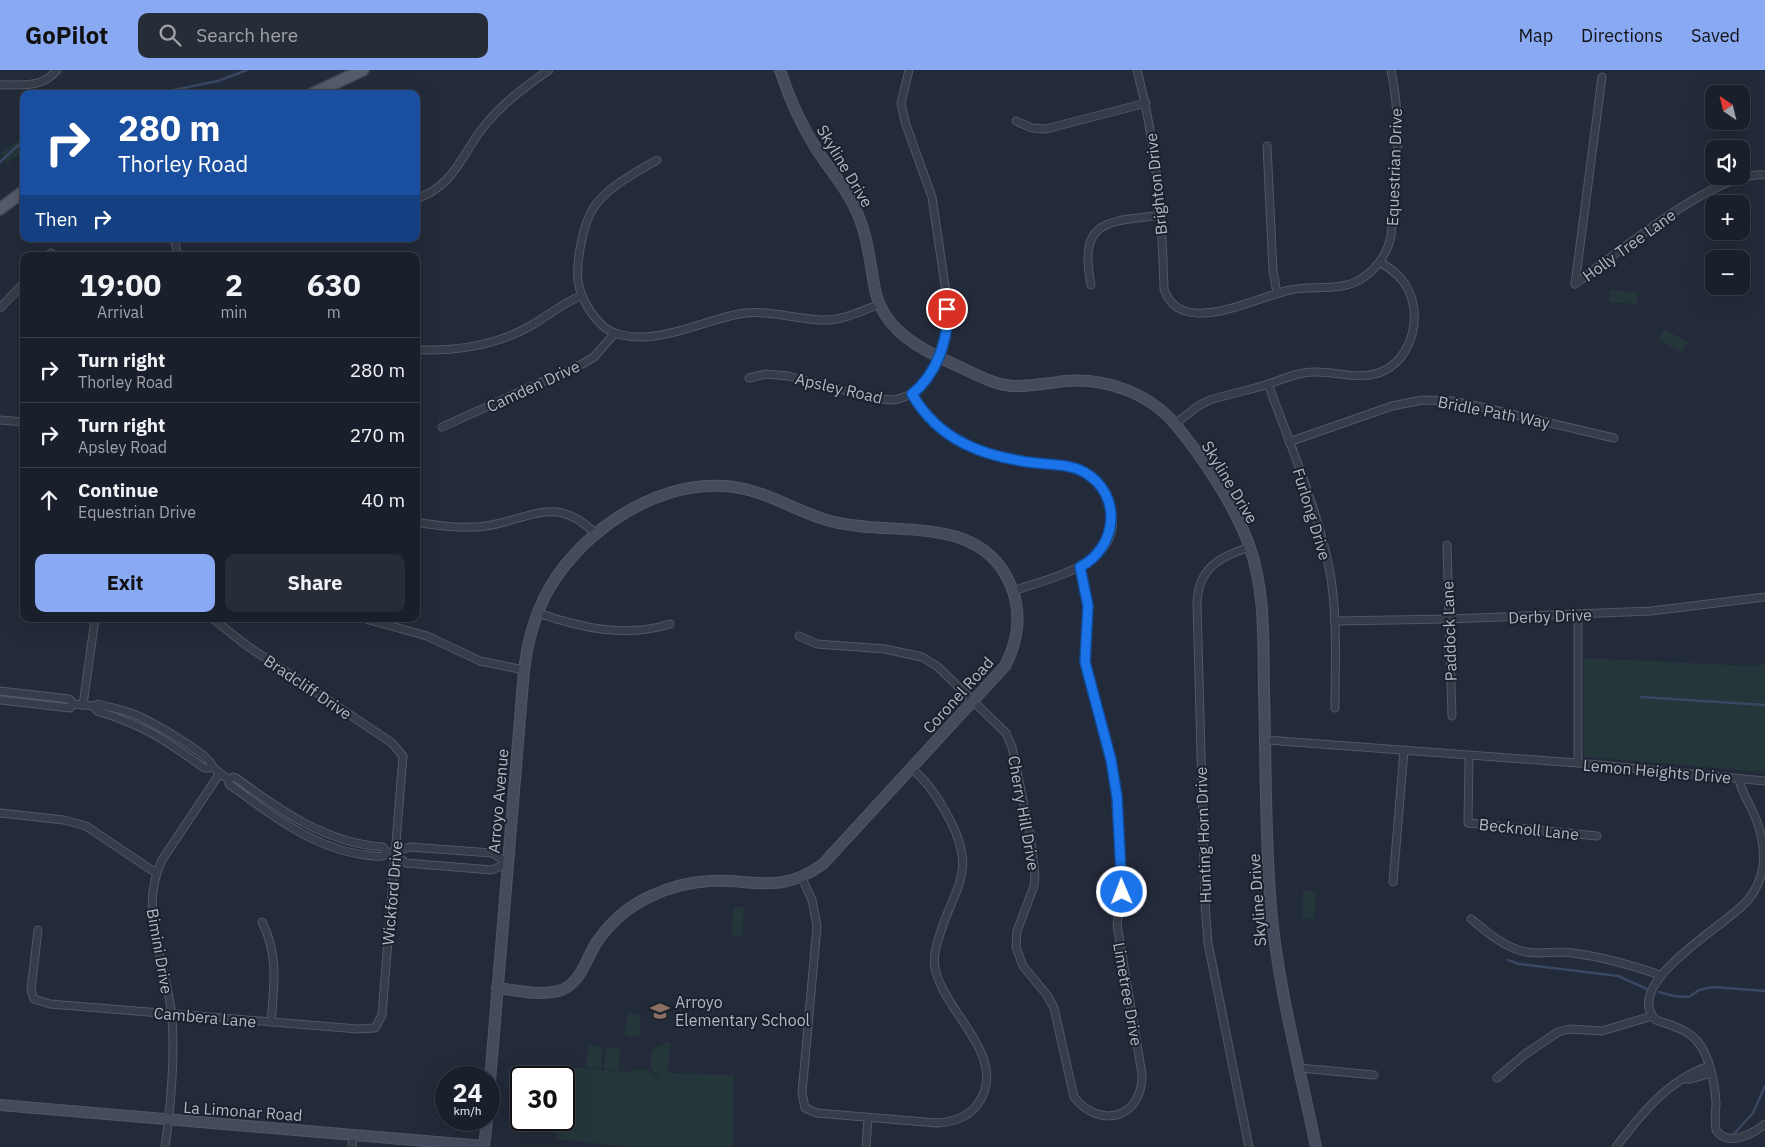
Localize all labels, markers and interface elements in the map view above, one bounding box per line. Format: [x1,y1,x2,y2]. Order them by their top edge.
search box [138,13,488,58]
text: GoPilot [25,19,108,51]
icon: search [156,21,184,49]
text: Search here [196,23,298,47]
text: Map [1518,24,1553,47]
text: Directions [1581,24,1663,47]
text: Saved [1691,24,1740,47]
north arrow [1705,85,1750,130]
map controls [1705,85,1750,295]
text: 280 m [118,105,221,151]
street label: Equestrian Drive [1382,107,1406,226]
icon: right [35,110,100,175]
street label: Skyline Drive [813,121,878,211]
street label: Brighton Drive [1141,132,1171,236]
button: sound [1705,140,1750,185]
text: Thorley Road [118,149,248,178]
button: + [1705,195,1750,240]
street label: Holly Tree Lane [1578,204,1680,286]
icon: right [88,205,116,233]
text: Then [35,207,78,231]
button: − [1705,250,1750,295]
text: 19:00 [79,265,161,304]
text: 2 [225,265,243,304]
text: 630 [307,265,361,304]
pin [926,288,968,330]
icon: arrive [933,295,961,323]
text: Arrival [97,302,144,322]
text: min [220,302,247,322]
text: m [327,302,341,322]
text: Turn right [78,348,165,372]
icon: right [35,356,63,384]
street label: Camden Drive [483,356,583,416]
text: 280 m [350,358,405,382]
street label: Apsley Road [793,368,885,408]
text: Thorley Road [78,372,173,392]
street label: Bridle Path Way [1436,391,1552,433]
text: Turn right [78,413,165,437]
icon: right [35,421,63,449]
text: 270 m [350,423,405,447]
text: Apsley Road [78,437,167,457]
street label: Skyline Drive [1198,437,1263,527]
street label: Furlong Drive [1289,466,1336,563]
text: Continue [78,478,158,502]
icon: ahead [35,486,63,514]
text: 40 m [361,488,405,512]
text: Equestrian Drive [78,502,196,522]
button: Exit [35,554,215,612]
button: Share [225,554,405,612]
street label: Paddock Lane [1437,580,1461,681]
street label: Derby Drive [1508,605,1592,627]
street label: Bradcliff Drive [260,650,356,724]
street label: Coronel Road [918,652,998,738]
street label: Arroyo Avenue [483,748,513,854]
street label: Cherry Hill Drive [1004,754,1044,872]
street label: Lemon Heights Drive [1582,755,1732,787]
street label: Hunting Horn Drive [1191,766,1215,904]
street label: Becknoll Lane [1478,814,1580,844]
street label: Wickford Drive [377,840,407,946]
street label: Skyline Drive [1244,853,1270,947]
position arrow [1095,865,1147,917]
street label: Bimini Drive [143,907,177,995]
street label: Limetree Drive [1109,941,1147,1047]
place label: Arroyo Elementary School [675,992,810,1030]
school or university icon: Arroyo Elementary School [649,1000,671,1022]
street label: Cambera Lane [153,1003,257,1031]
speed limit sign: 30 [510,1066,575,1131]
text: 24 [452,1076,483,1109]
street label: La Limonar Road [183,1097,303,1125]
text: km/h [453,1103,482,1118]

